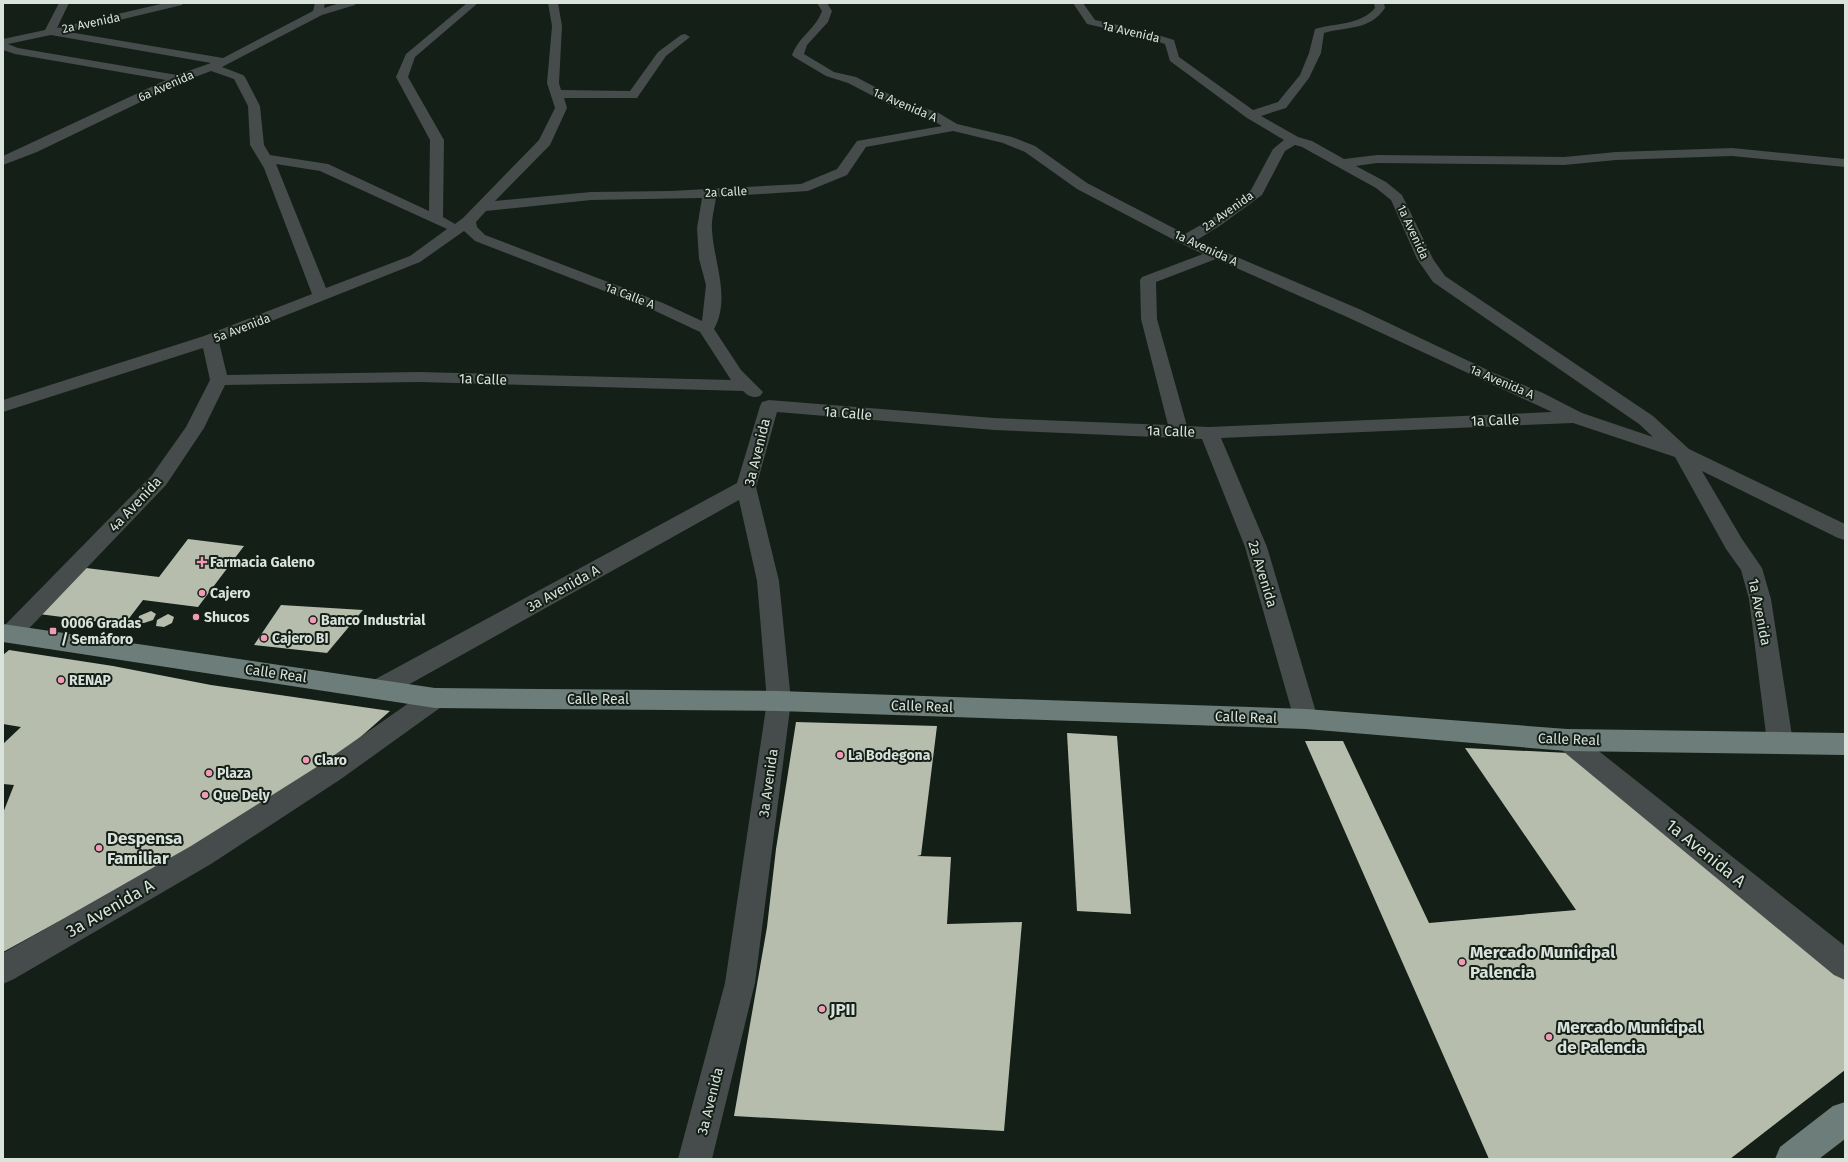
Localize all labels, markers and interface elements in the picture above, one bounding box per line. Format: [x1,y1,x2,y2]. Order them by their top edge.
street label: 2a Avenida [61,10,121,36]
street label: 1a Avenida [1101,19,1161,45]
street label: 6a Avenida [136,68,196,104]
street label: 1a Avenida A [871,85,939,125]
street label: 2a Calle [705,184,747,200]
street label: 2a Avenida [1200,188,1256,234]
street label: 1a Avenida [1394,203,1432,261]
street label: 1a Avenida A [1172,227,1240,269]
street label: 1a Calle A [603,280,657,312]
street label: 5a Avenida [212,311,272,345]
street label: 1a Avenida A [1468,362,1536,402]
street label: 1a Calle [459,370,507,389]
street label: 1a Calle [823,403,873,424]
street label: 1a Calle [1471,411,1519,430]
street label: 3a Avenida [741,417,774,488]
street label: 1a Calle [1147,422,1195,441]
street label: 4a Avenida [105,473,165,536]
street label: 2a Avenida [1244,539,1281,610]
place label: Farmacia Galeno [210,554,315,571]
marker: Farmacia Galeno [197,557,207,567]
street label: 3a Avenida A [524,561,603,615]
street label: 1a Avenida [1745,577,1774,647]
place label: Cajero [210,585,250,602]
marker: Cajero [197,588,207,598]
place label: Shucos [204,609,250,626]
marker: Shucos [191,612,201,622]
place label: Banco Industrial [321,612,426,629]
place label: 0006 Gradas / Semáforo [61,615,142,648]
marker: Banco Industrial [308,615,318,625]
marker: 0006 Gradas / Semáforo [48,626,58,636]
place label: Cajero BI [272,630,329,647]
marker: Cajero BI [259,633,269,643]
street label: Calle Real [244,661,308,686]
place label: RENAP [69,672,112,689]
marker: RENAP [56,675,66,685]
street label: Calle Real [567,691,629,708]
street label: Calle Real [891,697,953,716]
street label: Calle Real [1215,708,1277,727]
street label: Calle Real [1538,730,1600,749]
place label: La Bodegona [848,747,931,764]
street label: 3a Avenida [755,748,782,818]
marker: La Bodegona [835,750,845,760]
place label: Claro [314,752,347,769]
marker: Claro [301,755,311,765]
place label: Plaza [217,765,251,782]
marker: Plaza [204,768,214,778]
place label: Que Dely [213,787,271,804]
marker: Que Dely [200,790,210,800]
street label: 1a Avenida A [1661,815,1750,892]
place label: Despensa Familiar [107,828,182,869]
marker: Despensa Familiar [94,843,104,853]
street label: 3a Avenida A [63,875,158,942]
place label: Mercado Municipal Palencia [1470,942,1616,983]
marker: Mercado Municipal Palencia [1457,957,1467,967]
place label: JPII [829,999,856,1020]
marker: JPII [817,1004,827,1014]
place label: Mercado Municipal de Palencia [1557,1017,1703,1058]
marker: Mercado Municipal de Palencia [1544,1032,1554,1042]
street label: 3a Avenida [694,1066,727,1137]

